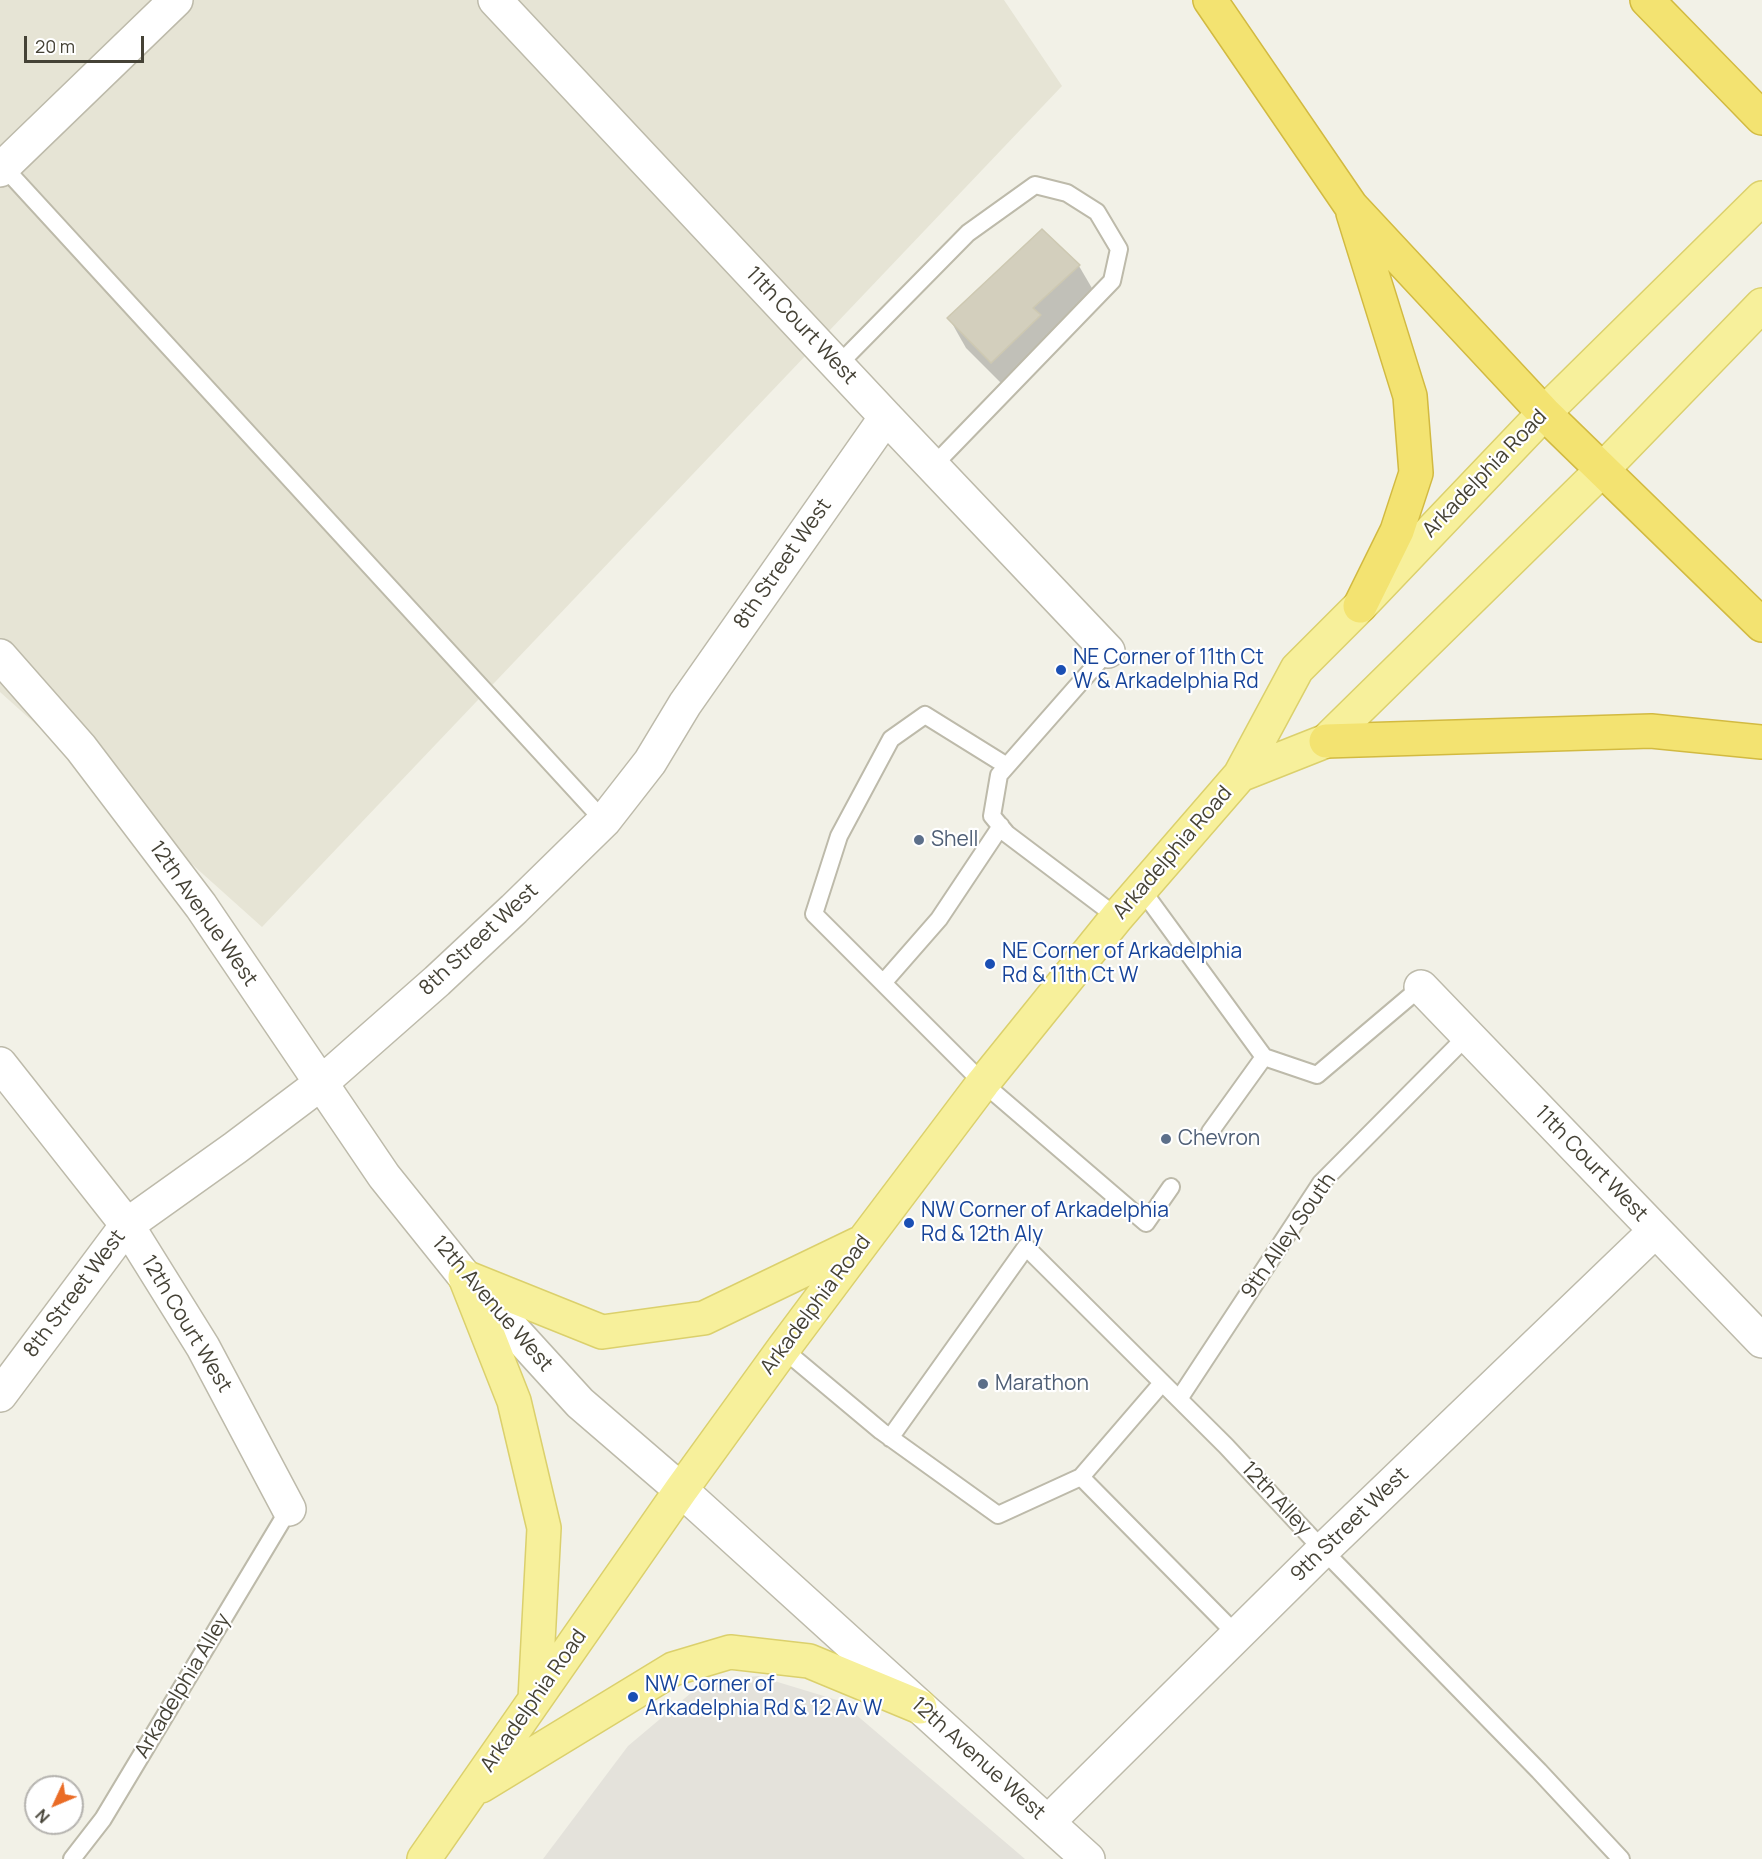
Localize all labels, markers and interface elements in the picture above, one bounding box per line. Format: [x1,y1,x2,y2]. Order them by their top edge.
scale bar [27,24,147,62]
text: 20 m [35,34,75,58]
street label: 11th Court West [740,262,862,390]
street label: Arkadelphia Road [1418,405,1552,543]
street label: 8th Street West [729,494,837,634]
place label: NE Corner of 11th Ct W & Arkadelphia Rd [1073,645,1264,695]
marker: NE Corner of 11th Ct W & Arkadelphia Rd [1054,663,1068,677]
street label: Arkadelphia Road [1108,781,1238,925]
place label: Shell [931,827,979,853]
marker: Shell [912,833,926,847]
street label: 12th Avenue West [144,837,262,991]
street label: 8th Street West [414,879,544,1001]
place label: NE Corner of Arkadelphia Rd & 11th Ct W [1002,939,1242,989]
marker: NE Corner of Arkadelphia Rd & 11th Ct W [983,957,997,971]
street label: 11th Court West [1529,1101,1653,1227]
place label: Chevron [1178,1126,1260,1152]
marker: Chevron [1159,1132,1173,1146]
street label: 9th Alley South [1236,1168,1342,1304]
place label: NW Corner of Arkadelphia Rd & 12th Aly [921,1198,1169,1248]
marker: NW Corner of Arkadelphia Rd & 12th Aly [902,1216,916,1230]
street label: 8th Street West [19,1225,131,1363]
street label: Arkadelphia Road [755,1230,877,1380]
street label: 12th Avenue West [426,1231,558,1377]
street label: 12th Court West [135,1251,237,1397]
place label: Marathon [995,1371,1089,1397]
marker: Marathon [976,1377,990,1391]
street label: 12th Alley [1236,1457,1316,1541]
street label: 9th Street West [1286,1462,1414,1588]
street label: Arkadelphia Alley [130,1609,236,1763]
street label: Arkadelphia Road [475,1625,593,1777]
place label: NW Corner of Arkadelphia Rd & 12 Av W [645,1672,882,1722]
marker: NW Corner of Arkadelphia Rd & 12 Av W [626,1690,640,1704]
street label: 12th Avenue West [906,1692,1050,1826]
north arrow [24,1775,84,1835]
text: N [31,1804,54,1828]

